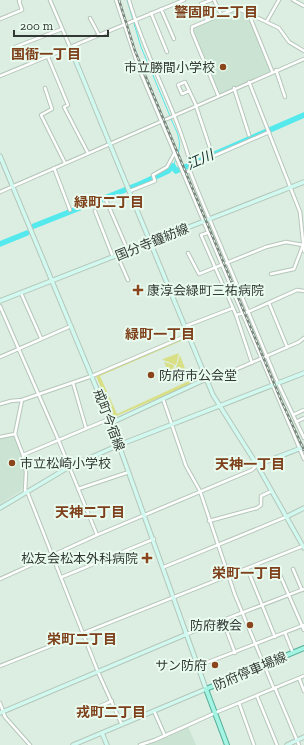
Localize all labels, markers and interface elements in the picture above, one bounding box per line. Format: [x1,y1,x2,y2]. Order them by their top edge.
district label: 警固町二丁目 [174,4,258,21]
scale bar [14,12,108,38]
text: 200 m [20,19,54,33]
district label: 国衙一丁目 [11,46,81,63]
place label: 市立勝間小学校 [124,60,215,75]
marker: 市立勝間小学校 [218,62,228,72]
water label: 江川 [184,146,218,173]
district label: 緑町二丁目 [74,194,144,211]
street label: 国分寺鐘紡線 [113,220,191,264]
place label: 康淳会緑町三祐病院 [147,283,264,298]
marker: 康淳会緑町三祐病院 [132,284,144,296]
district label: 緑町一丁目 [125,326,195,343]
place label: 防府市公会堂 [159,368,237,383]
marker: 防府市公会堂 [146,370,156,380]
street label: 戒町今宿線 [90,387,128,453]
place label: 市立松崎小学校 [20,456,111,471]
district label: 天神一丁目 [215,456,285,473]
marker: 市立松崎小学校 [7,458,17,468]
district label: 天神二丁目 [55,504,125,521]
place label: 松友会松本外科病院 [21,551,138,566]
marker: 松友会松本外科病院 [141,552,153,564]
district label: 栄町一丁目 [212,565,282,582]
place label: 防府教会 [190,618,242,633]
marker: 防府教会 [245,620,255,630]
district label: 栄町二丁目 [47,631,117,648]
street label: 防府停車場線 [211,649,289,693]
place label: サン防府 [155,658,207,673]
marker: サン防府 [210,660,220,670]
district label: 戎町二丁目 [76,704,146,721]

